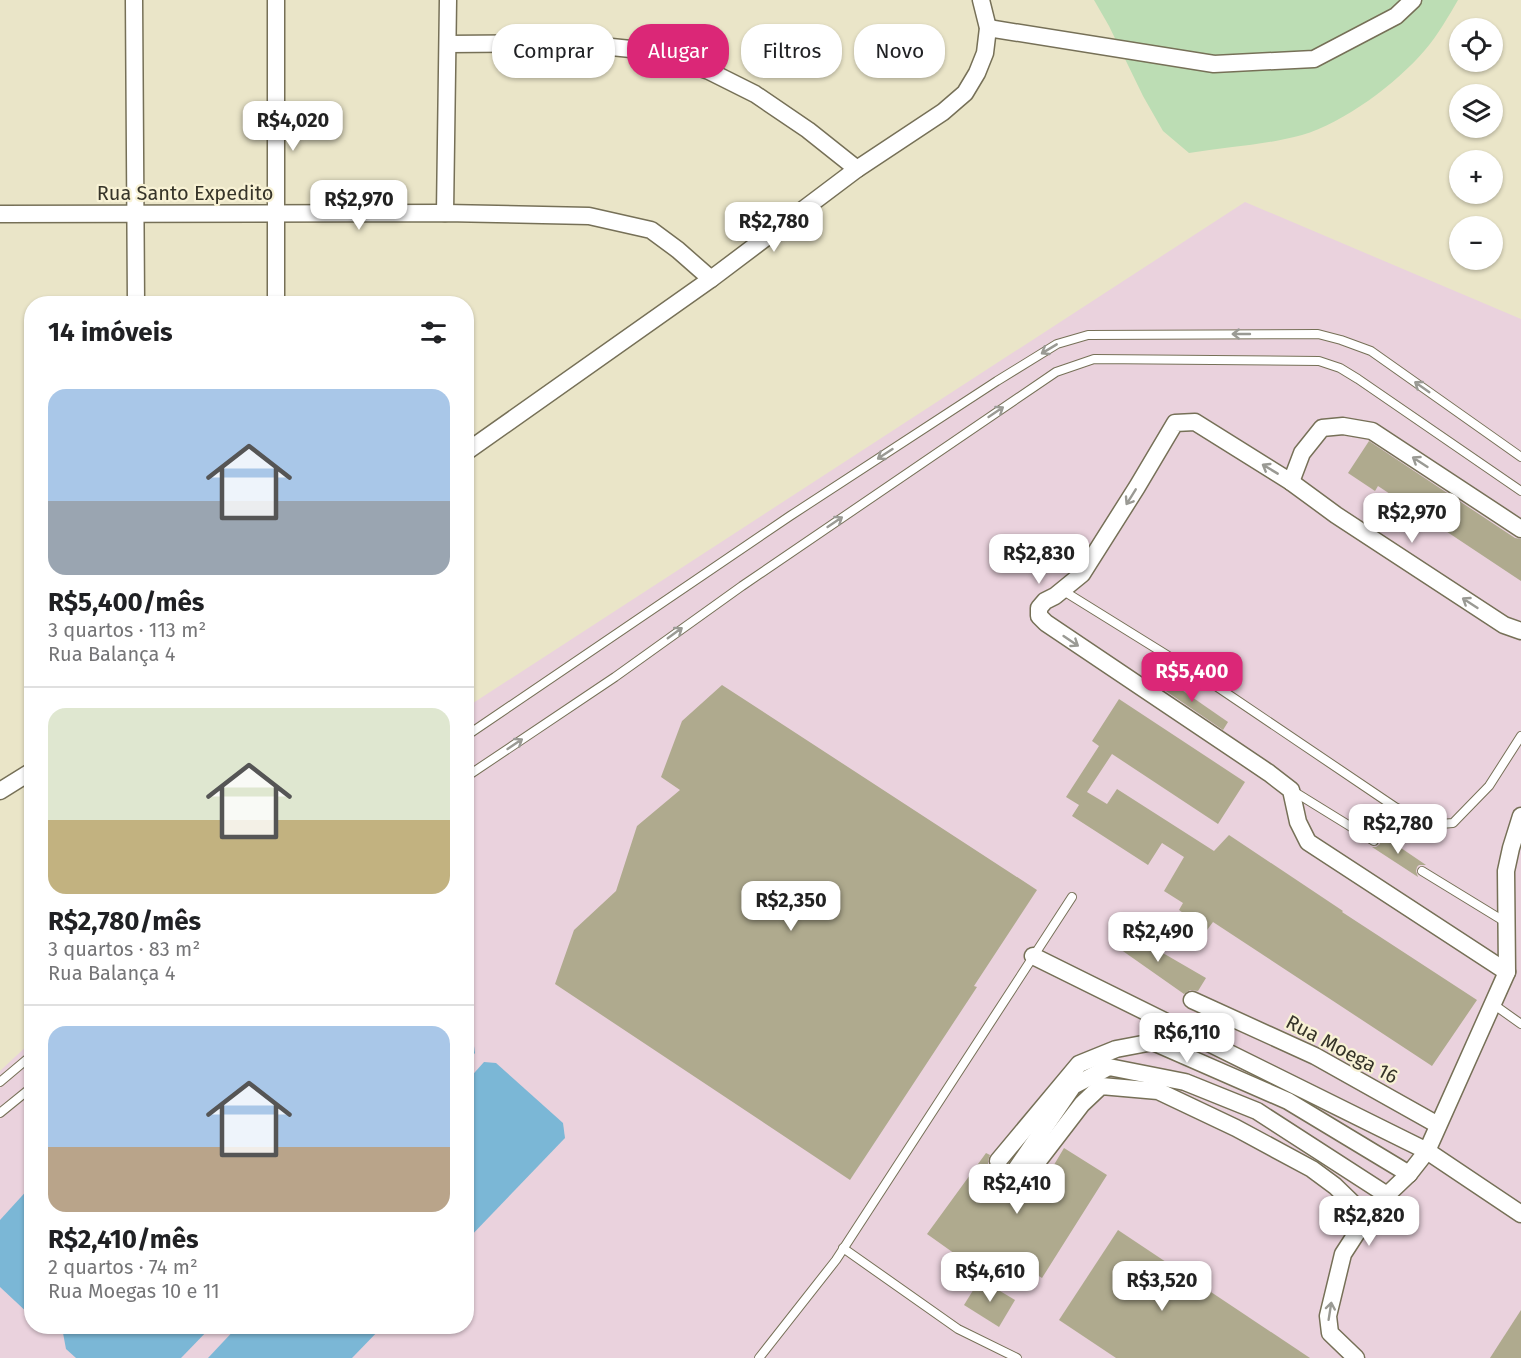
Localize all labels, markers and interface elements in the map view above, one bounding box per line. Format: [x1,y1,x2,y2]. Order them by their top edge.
map controls [1449,18,1503,270]
button: locate [1449,18,1503,72]
chip: Comprar [492,24,615,78]
chip: Alugar [627,24,729,78]
chip: Filtros [741,24,842,78]
chip: Novo [854,24,945,78]
button: layers [1449,84,1503,138]
pin: R$4,020 [238,101,348,152]
text: R$4,020 [257,108,329,132]
button: + [1449,150,1503,204]
pin: R$2,970 [304,180,414,231]
street label: Rua Santo Expedito [97,181,273,205]
text: R$2,970 [324,187,394,211]
pin: R$2,780 [719,202,829,253]
text: R$2,780 [739,209,809,233]
button: − [1449,216,1503,270]
icon: filters [417,316,450,349]
text: 14 imóveis [48,317,173,348]
one-way arrow [1232,328,1252,340]
one-way arrow [1041,343,1058,355]
one-way arrow [1414,381,1430,393]
one-way arrow [988,406,1004,418]
icon: home [195,428,303,536]
one-way arrow [877,448,893,460]
one-way arrow [1412,456,1429,468]
one-way arrow [1262,463,1279,475]
one-way arrow [1124,488,1137,505]
pin: R$2,970 [1357,493,1467,544]
text: R$2,970 [1377,500,1447,524]
one-way arrow [827,516,843,528]
pin: R$2,830 [984,534,1094,585]
text: R$2,830 [1003,541,1075,565]
text: R$5,400/mês [48,587,204,618]
one-way arrow [1462,597,1479,609]
text: 3 quartos · 113 m² [48,618,206,642]
one-way arrow [667,627,683,640]
one-way arrow [1063,635,1079,647]
text: Rua Balança 4 [48,642,175,666]
pin: R$5,400 [1137,652,1247,703]
text: R$5,400 [1156,659,1228,683]
one-way arrow [506,738,523,750]
icon: home [195,747,303,855]
pin: R$2,780 [1343,804,1453,855]
text: R$2,780 [1363,811,1433,835]
pin: R$2,350 [736,881,846,932]
text: R$2,350 [755,888,827,912]
text: R$2,780/mês [48,906,201,937]
pin: R$2,490 [1103,912,1213,963]
text: R$2,490 [1122,919,1194,943]
text: 3 quartos · 83 m² [48,937,200,961]
text: Rua Balança 4 [48,961,175,985]
street label: Rua Moega 16 [1282,1009,1402,1089]
pin: R$6,110 [1132,1013,1242,1064]
text: R$6,110 [1153,1020,1221,1044]
icon: home [195,1065,303,1173]
pin: R$2,410 [962,1164,1072,1215]
text: R$2,410 [983,1171,1051,1195]
pin: R$2,820 [1314,1196,1424,1247]
text: R$2,820 [1333,1203,1405,1227]
text: R$2,410/mês [48,1224,199,1255]
pin: R$4,610 [935,1252,1045,1303]
text: 2 quartos · 74 m² [48,1255,198,1279]
text: R$4,610 [955,1259,1025,1283]
pin: R$3,520 [1107,1261,1217,1312]
text: R$3,520 [1126,1268,1198,1292]
text: Rua Moegas 10 e 11 [48,1279,220,1303]
one-way arrow [1325,1302,1336,1321]

